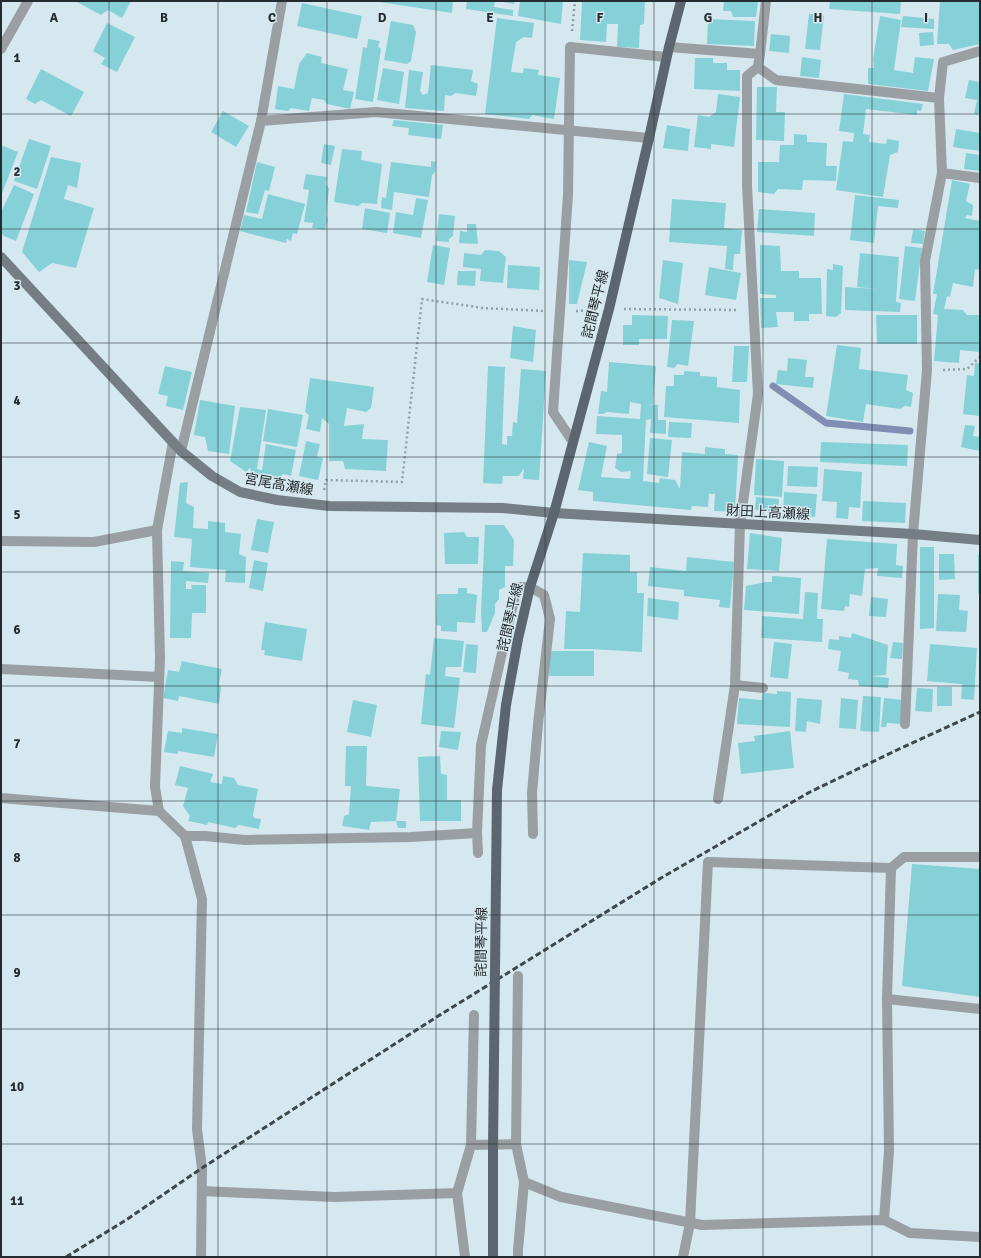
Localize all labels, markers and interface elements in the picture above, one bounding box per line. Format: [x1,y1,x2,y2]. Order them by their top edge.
text: A [50,10,59,26]
text: B [160,10,168,26]
text: C [268,10,276,26]
text: D [378,10,387,26]
text: E [486,10,494,26]
text: F [597,10,604,26]
text: G [704,10,712,26]
text: H [814,10,822,26]
text: I [924,10,928,26]
text: 1 [13,50,21,66]
text: 2 [13,164,21,180]
street label: 詫間琴平線 [579,268,612,340]
text: 3 [13,278,21,294]
text: 4 [13,393,21,409]
street label: 宮尾高瀬線 [243,470,315,499]
street label: 財田上高瀬線 [726,502,810,523]
text: 5 [13,507,21,523]
street label: 詫間琴平線 [494,581,527,653]
text: 6 [13,622,21,638]
text: 7 [13,736,21,752]
text: 8 [13,850,21,866]
street label: 詫間琴平線 [472,907,491,977]
text: 9 [13,965,21,981]
text: 10 [10,1079,24,1095]
text: 11 [10,1193,24,1209]

